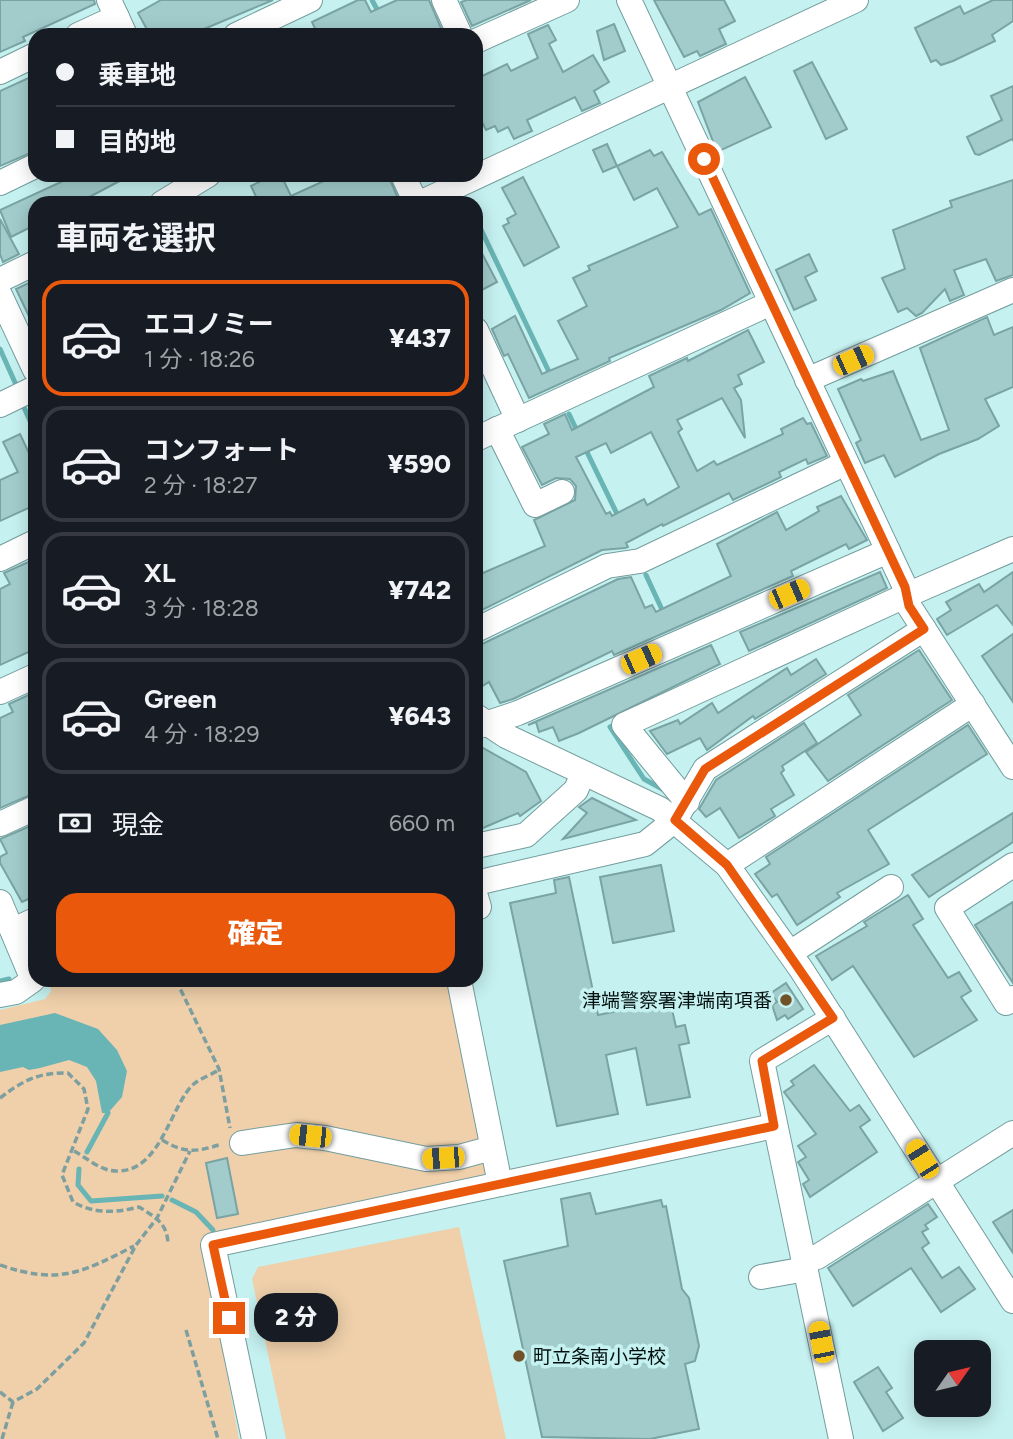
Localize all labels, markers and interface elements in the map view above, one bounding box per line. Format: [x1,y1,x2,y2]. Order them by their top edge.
text: 乗車地 [98,59,176,91]
text: 目的地 [98,126,176,158]
route start [688,143,720,175]
text: 車両を選択 [56,219,216,257]
icon: car [60,307,123,370]
text: エコノミー [144,308,274,340]
text: ¥437 [389,322,451,354]
car [830,342,877,378]
text: 1 分 · 18:26 [144,345,255,373]
icon: car [60,433,123,496]
text: コンフォート [144,434,299,466]
text: ¥590 [387,448,451,480]
text: 2 分 · 18:27 [144,471,257,499]
text: XL [144,557,176,589]
icon: car [60,559,123,622]
text: ¥742 [388,574,451,606]
car [766,576,813,612]
text: 3 分 · 18:28 [144,594,259,622]
car [618,641,665,677]
text: Green [144,683,217,715]
icon: car [60,685,123,748]
text: ¥643 [388,700,451,732]
text: 4 分 · 18:29 [144,720,259,748]
icon: cash [56,804,94,842]
text: 現金 [112,809,164,841]
text: 660 m [389,809,455,837]
button: 確定 [56,893,455,973]
place label: 津端警察署津端南項番 [582,989,772,1012]
marker: 津端警察署津端南項番 [778,992,794,1008]
car [289,1123,332,1149]
car [902,1136,943,1182]
car [422,1146,465,1170]
callout: 2 分 [254,1294,338,1342]
route end [213,1302,245,1334]
text: 2 分 [275,1303,317,1331]
car [807,1319,836,1365]
north arrow [914,1340,990,1418]
map controls [914,1340,991,1417]
place label: 町立条南小学校 [533,1345,666,1368]
marker: 町立条南小学校 [511,1348,527,1364]

